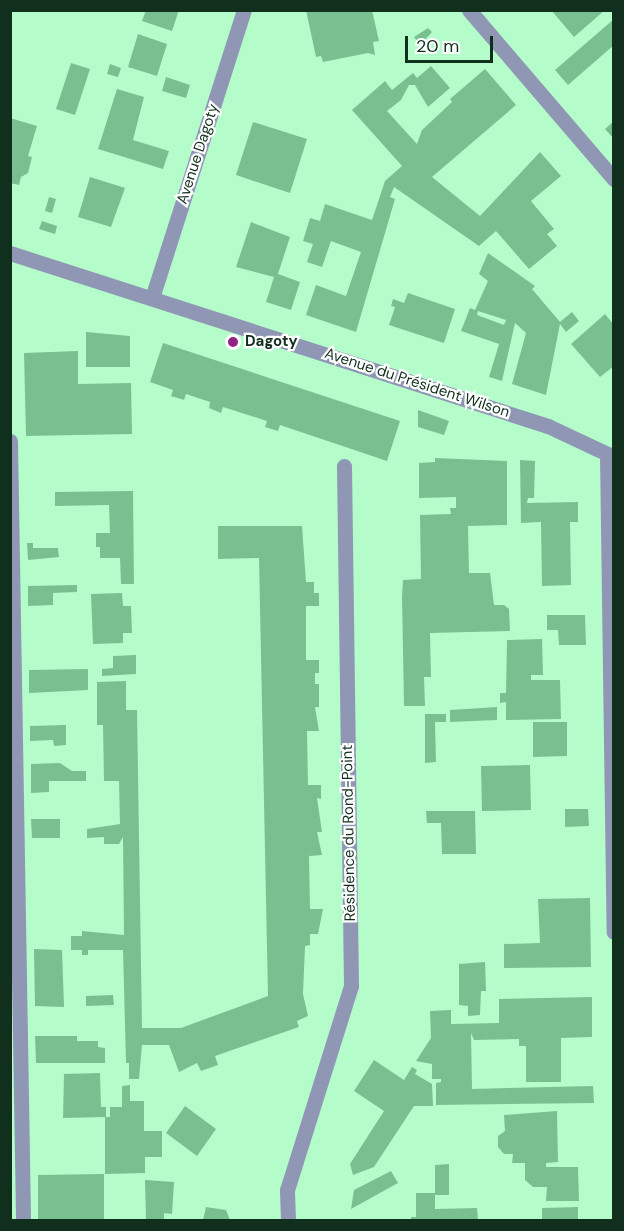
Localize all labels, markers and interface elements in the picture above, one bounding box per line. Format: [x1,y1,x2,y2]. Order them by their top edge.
scale bar [408,24,496,62]
text: 20 m [416,34,459,58]
street label: Avenue Dagoty [173,102,223,206]
place label: Dagoty [245,333,297,351]
marker: Dagoty [226,335,240,349]
street label: Avenue du Président Wilson [322,345,512,421]
street label: Résidence du Rond-Point [338,745,360,921]

